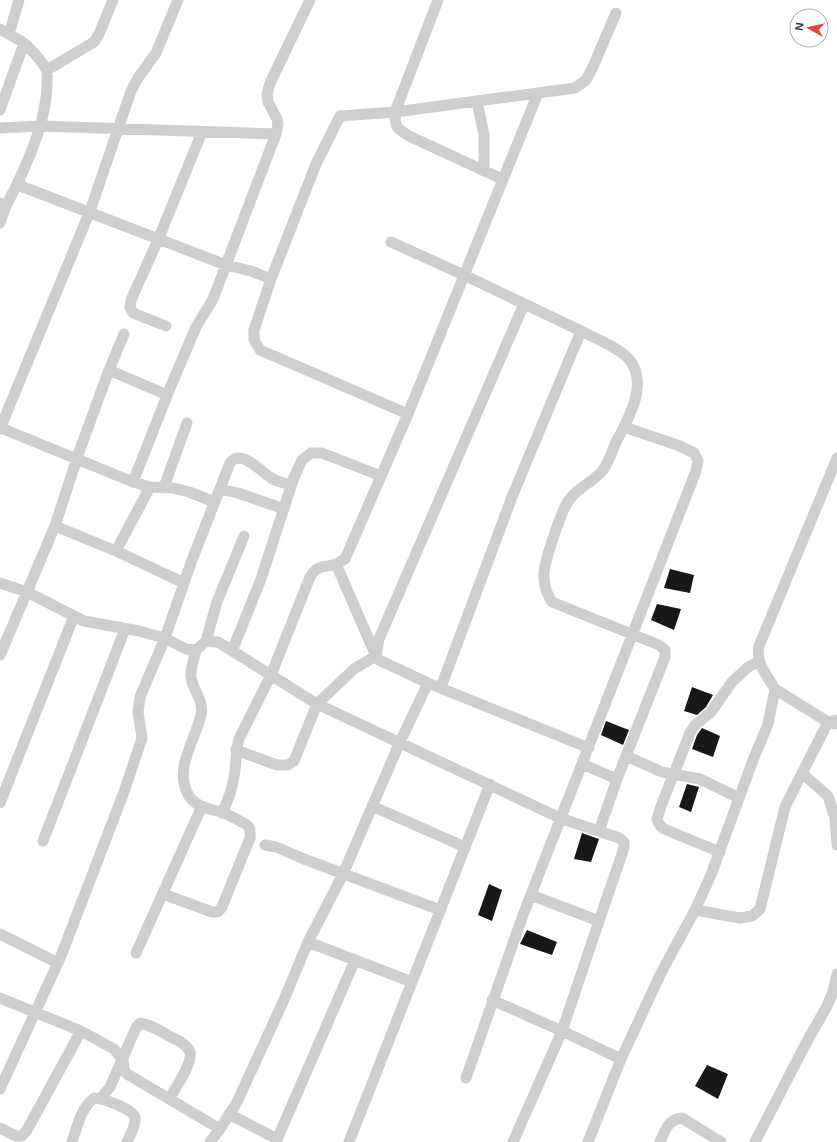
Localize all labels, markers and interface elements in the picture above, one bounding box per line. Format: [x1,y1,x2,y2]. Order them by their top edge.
north arrow [789,8,829,48]
text: N [793,22,806,31]

